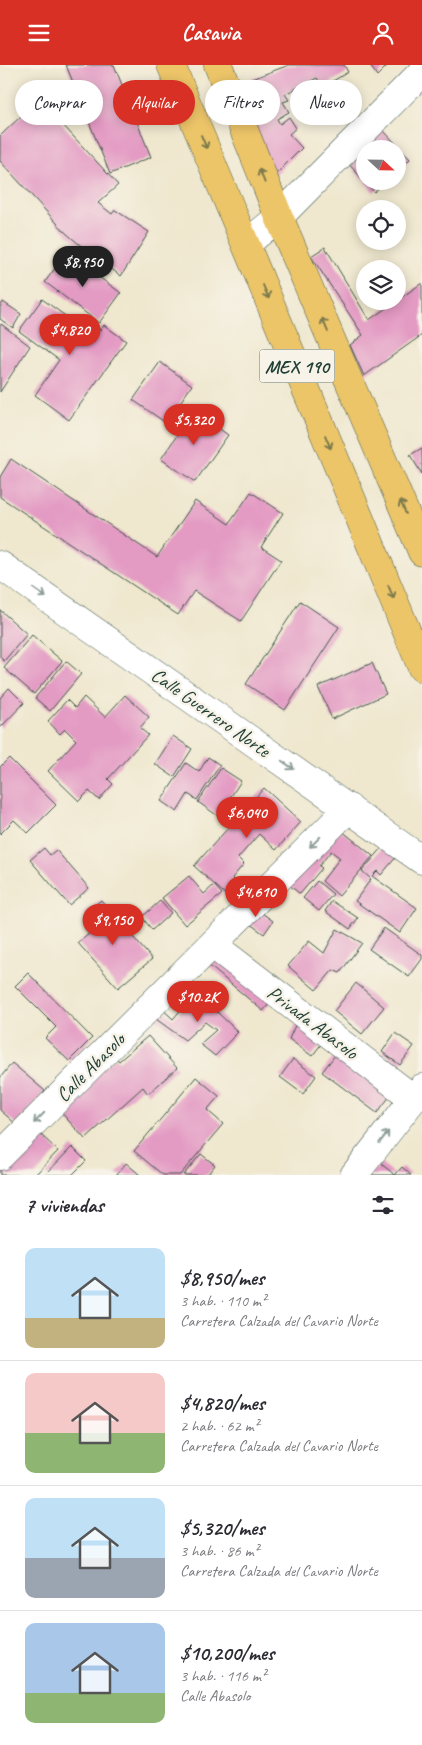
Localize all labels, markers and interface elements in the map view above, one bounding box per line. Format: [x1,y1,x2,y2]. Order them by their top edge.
icon: menu [25,19,53,47]
text: Casavia [182,19,240,47]
icon: person [369,19,397,47]
chip: Comprar [15,80,103,125]
chip: Alquilar [113,80,195,125]
chip: Filtros [205,80,280,125]
chip: Nuevo [290,80,362,125]
one-way arrow [199,134,209,149]
north arrow [356,140,406,190]
map controls [356,140,406,310]
one-way arrow [257,169,267,184]
button: locate [356,200,406,250]
pin: $8,950 [42,245,124,288]
text: $8,950 [64,252,102,272]
button: layers [356,260,406,310]
one-way arrow [262,284,271,299]
pin: $4,820 [29,313,111,356]
one-way arrow [320,318,330,333]
text: $4,820 [50,320,90,340]
road number: MEX 190 [260,349,334,383]
pin: $5,320 [153,403,235,446]
text: $5,320 [175,410,213,430]
one-way arrow [324,434,334,449]
one-way arrow [397,500,407,515]
one-way arrow [386,584,396,599]
one-way arrow [33,588,47,598]
street label: Calle Guerrero Norte [146,662,276,764]
one-way arrow [281,760,295,770]
pin: $6,040 [206,797,288,839]
text: $6,040 [227,803,267,823]
one-way arrow [309,836,321,848]
pin: $4,610 [215,875,297,918]
text: $4,610 [236,882,276,902]
pin: $9,150 [72,903,154,946]
text: $9,150 [94,910,132,930]
street label: Privada Abasolo [262,980,364,1065]
pin: $10.2K [157,981,239,1023]
text: $10.2K [178,987,218,1007]
street label: Calle Abasolo [51,1026,132,1107]
one-way arrow [33,1112,45,1124]
one-way arrow [379,1130,390,1143]
icon: filters [369,1191,397,1219]
text: 7 viviendas [25,1192,104,1218]
text: $8,950/mes [180,1265,264,1291]
icon: home [65,1268,125,1328]
text: 3 hab. · 110 m² [180,1291,266,1311]
text: Carretera Calzada del Cavario Norte [180,1311,378,1331]
text: $4,820/mes [180,1390,265,1416]
icon: home [65,1393,125,1453]
text: 2 hab. · 62 m² [180,1416,259,1436]
text: Carretera Calzada del Cavario Norte [180,1436,378,1456]
text: $5,320/mes [180,1515,264,1541]
icon: home [65,1518,125,1578]
text: 3 hab. · 86 m² [180,1541,259,1561]
text: Carretera Calzada del Cavario Norte [180,1561,378,1581]
text: $10,200/mes [180,1640,274,1666]
icon: home [65,1643,125,1703]
text: 3 hab. · 116 m² [180,1666,266,1686]
text: Calle Abasolo [180,1686,250,1706]

